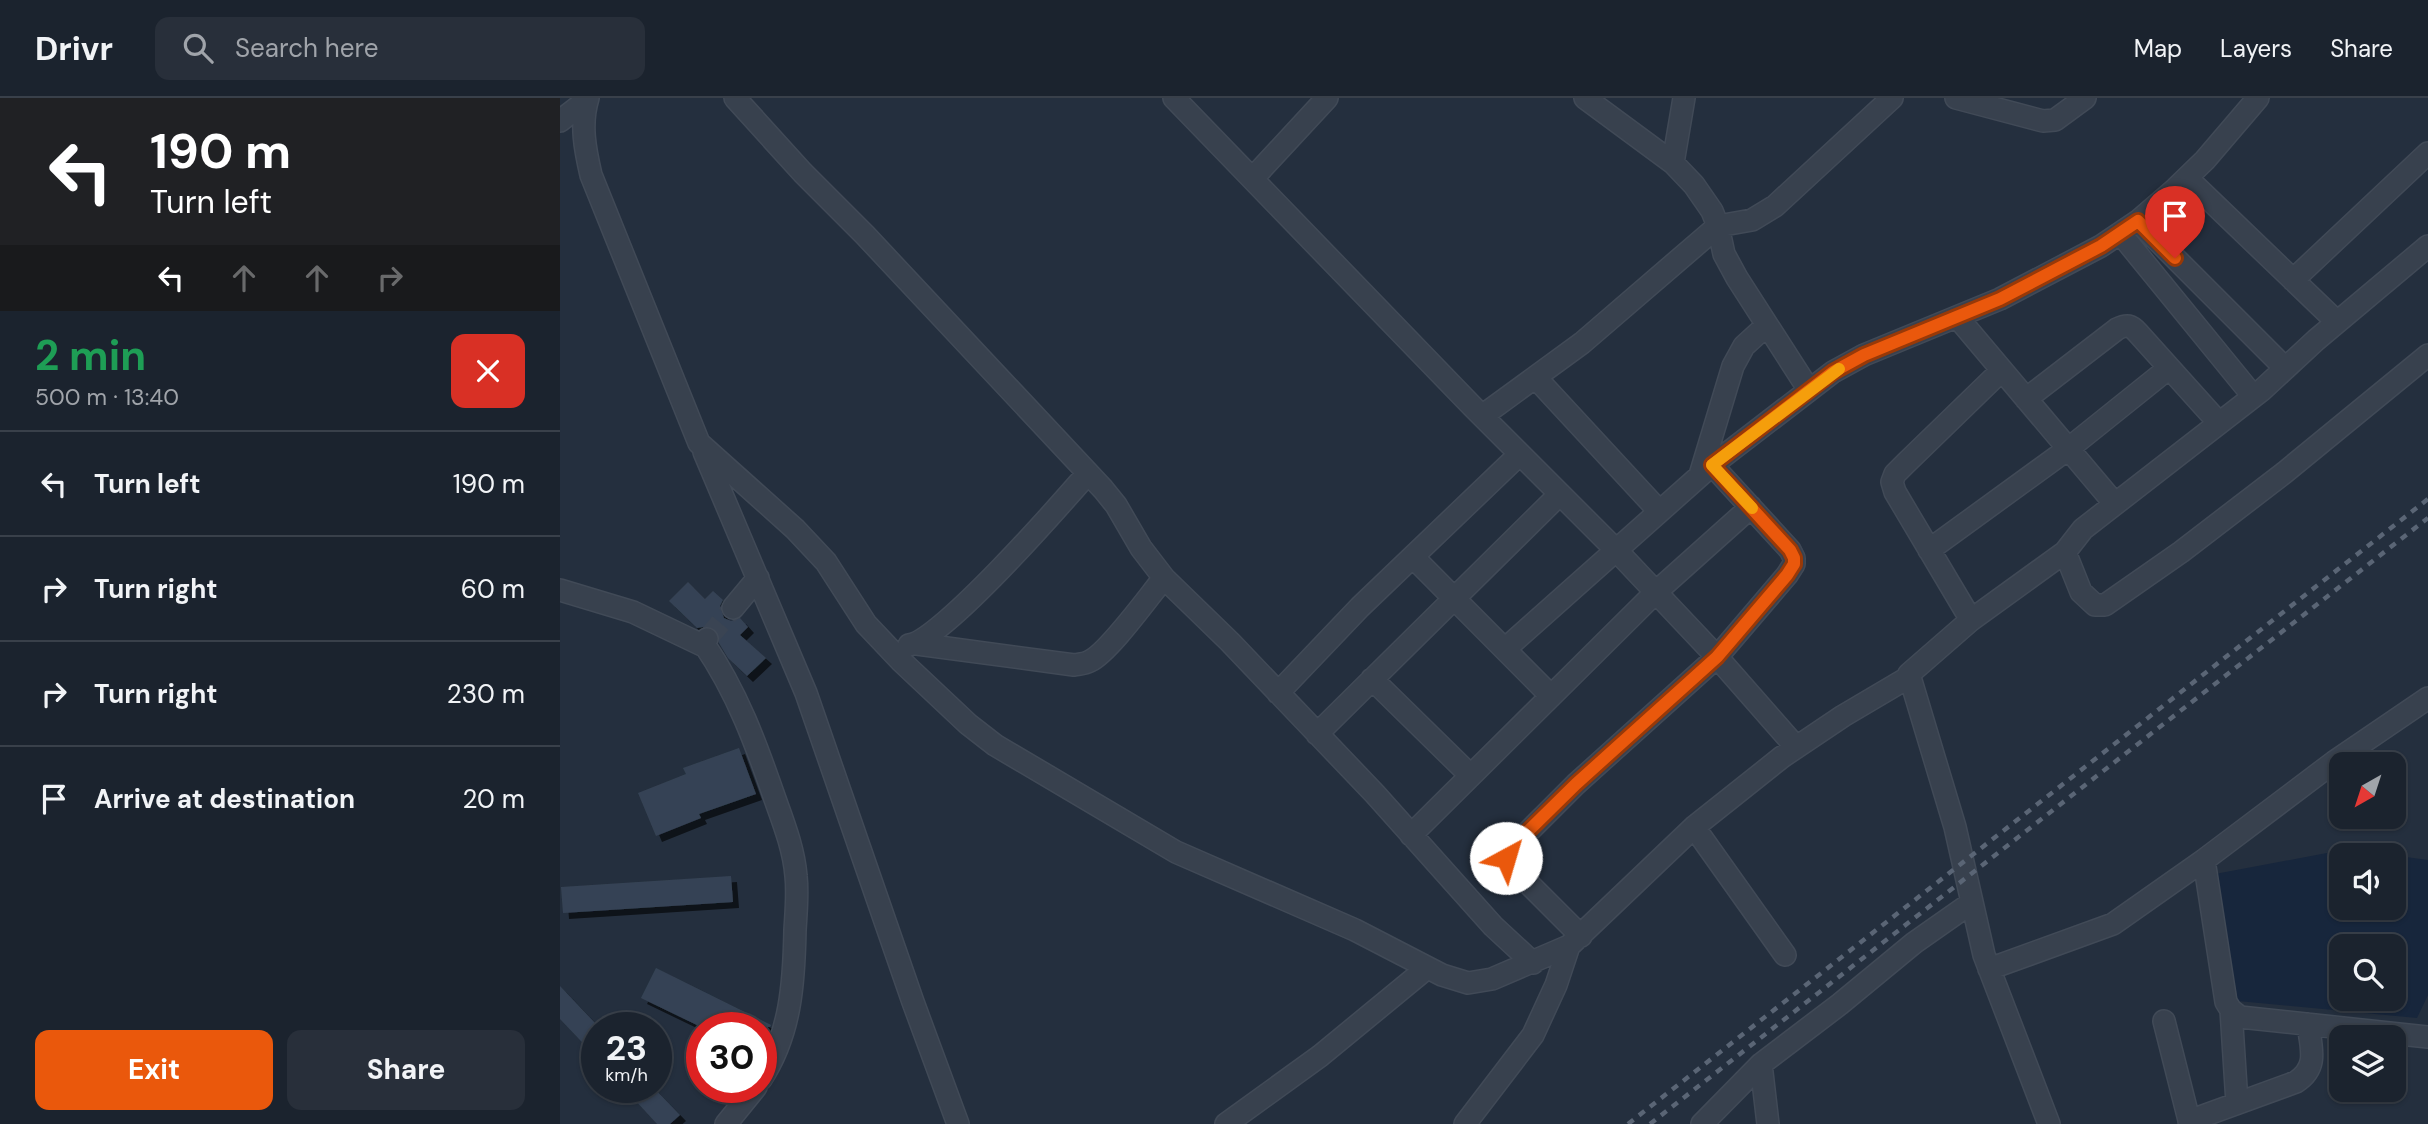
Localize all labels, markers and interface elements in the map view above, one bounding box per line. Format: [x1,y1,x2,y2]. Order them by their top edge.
search box [155,17,645,80]
text: Drivr [35,27,113,70]
icon: search [179,29,217,67]
text: Search here [235,31,378,65]
text: Map [2134,33,2182,64]
text: Layers [2220,33,2292,64]
text: Share [2330,33,2393,64]
text: 190 m [150,119,291,183]
icon: left [35,126,126,217]
text: Turn left [150,181,272,223]
pin [2145,186,2205,258]
icon: arrive [2156,197,2194,235]
icon: left [152,259,190,297]
icon: ahead [225,259,263,297]
icon: ahead [298,259,336,297]
icon: right [371,259,409,297]
text: 2 min [35,328,146,383]
button: close [451,334,525,408]
text: 500 m · 13:40 [35,382,179,412]
icon: left [35,465,73,503]
text: Turn left [94,467,201,501]
text: 190 m [453,467,525,501]
icon: right [35,570,73,608]
text: Turn right [94,572,218,606]
text: 60 m [461,572,525,606]
icon: right [35,675,73,713]
text: Turn right [94,677,218,711]
text: 230 m [447,677,525,711]
north arrow [2329,752,2406,830]
map controls [2329,752,2406,1102]
icon: arrive [35,780,73,818]
text: Arrive at destination [94,782,355,816]
text: 20 m [462,782,525,816]
position arrow [1469,821,1543,895]
button: sound [2329,843,2406,920]
button: search [2329,934,2406,1011]
speed limit sign: 30 [686,1012,777,1103]
text: 23 [606,1025,647,1071]
button: layers [2329,1025,2406,1102]
button: Exit [35,1030,273,1110]
button: Share [287,1030,525,1110]
text: km/h [605,1063,648,1087]

